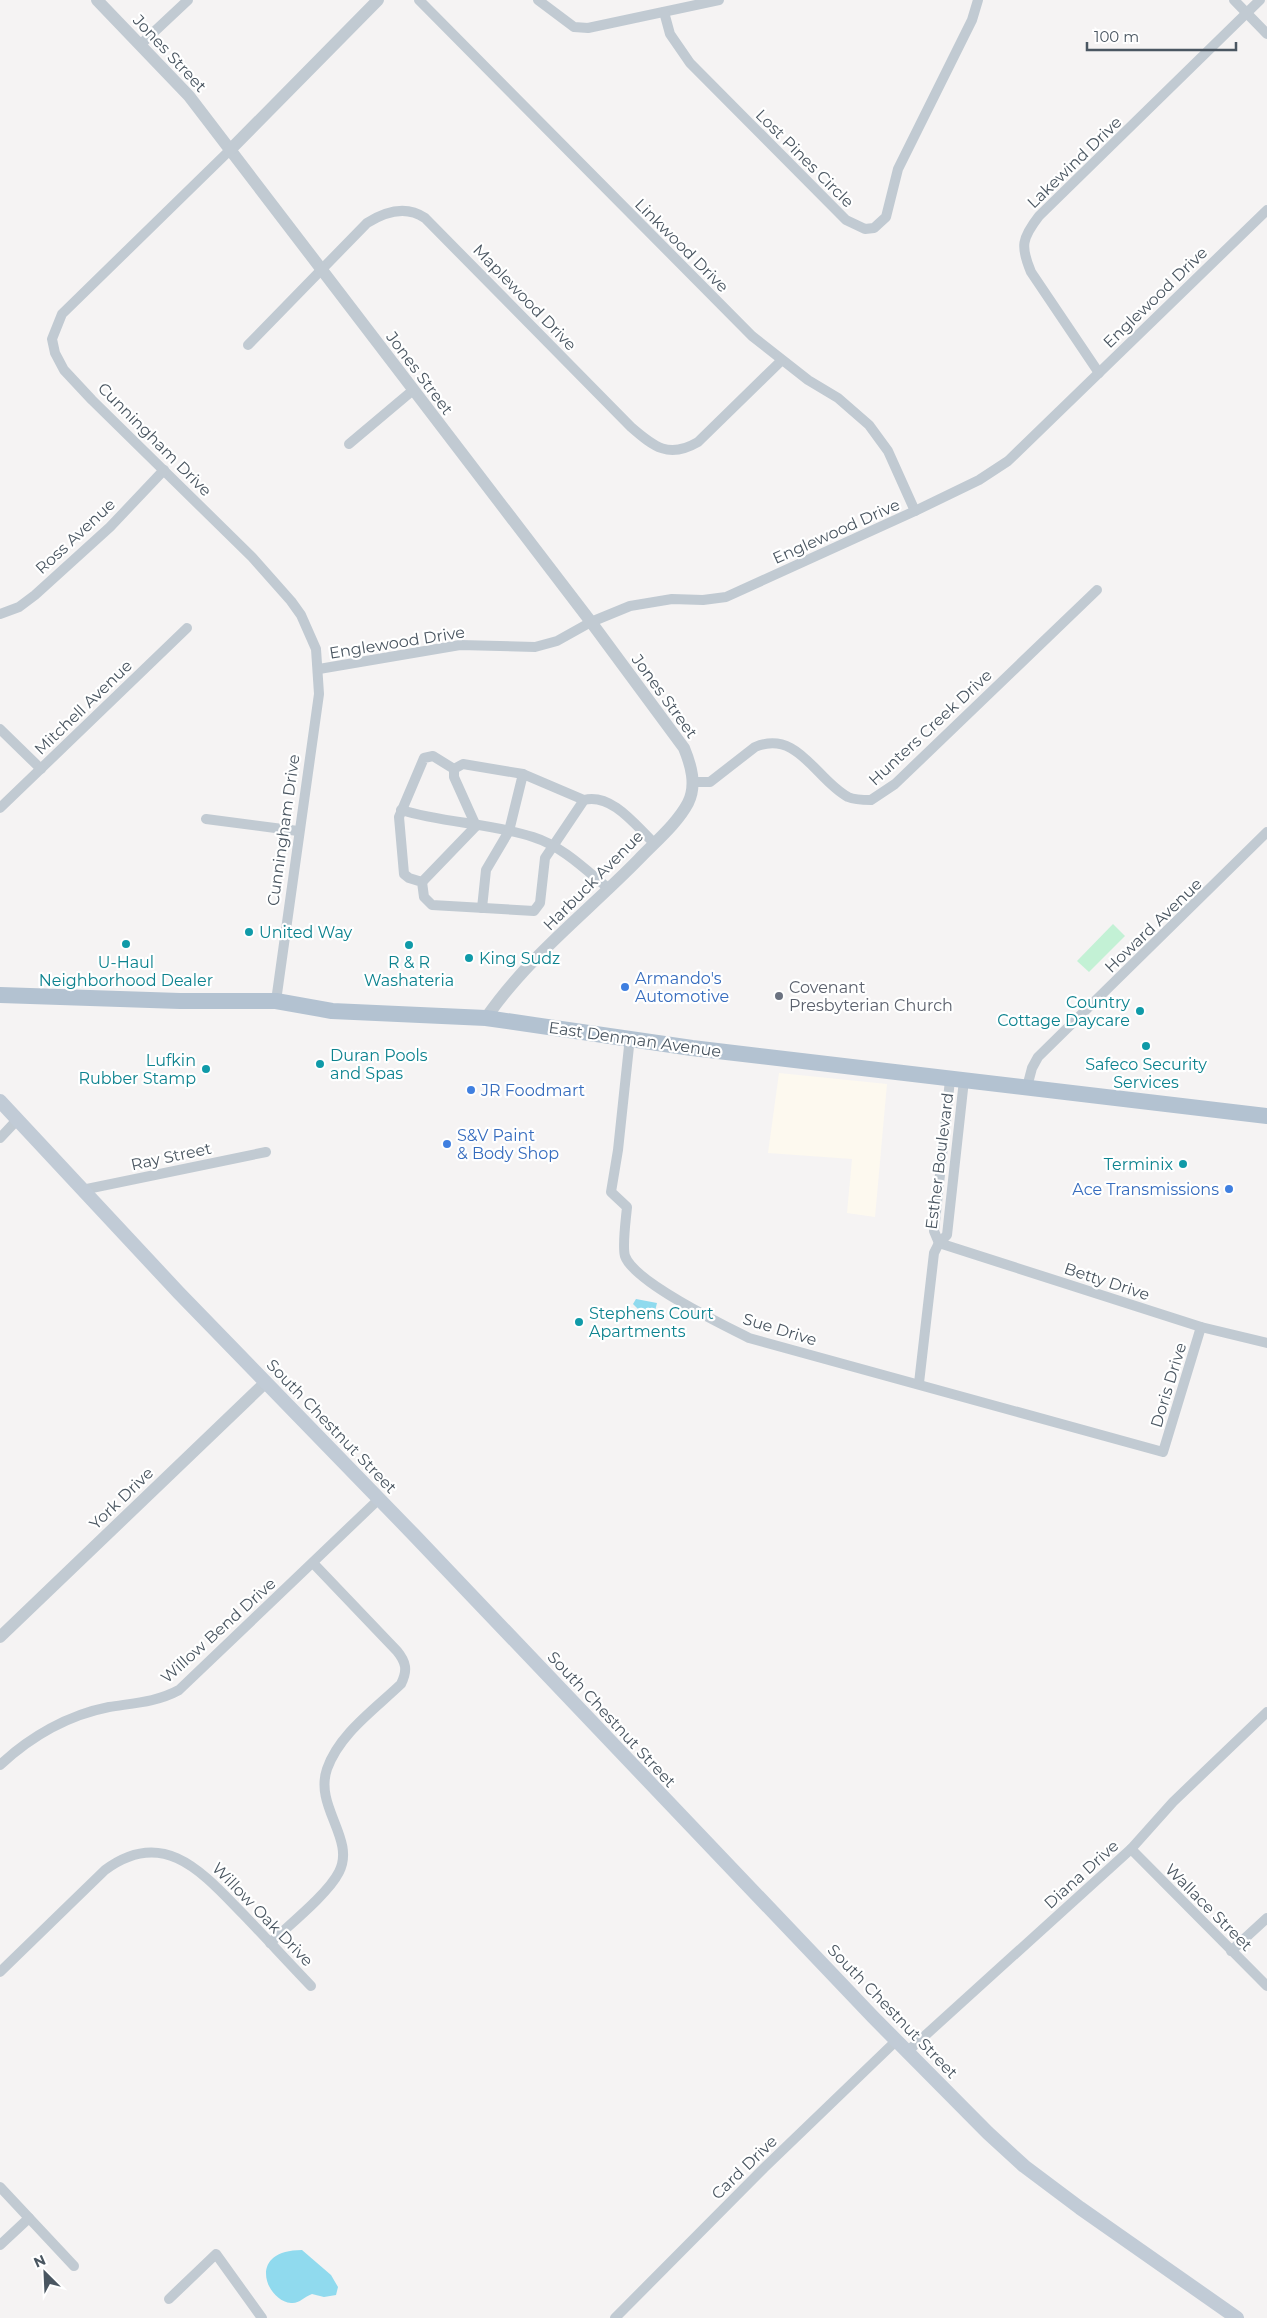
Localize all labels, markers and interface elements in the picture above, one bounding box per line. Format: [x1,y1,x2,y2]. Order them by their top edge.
street label: Jones Street [128,10,211,96]
scale bar [1087,20,1236,52]
text: 100 m [1094,27,1139,46]
street label: Lost Pines Circle [752,105,858,211]
street label: Lakewind Drive [1023,113,1125,212]
street label: Linkwood Drive [631,195,732,296]
street label: Maplewood Drive [469,240,580,354]
street label: Englewood Drive [1099,243,1211,352]
street label: Jones Street [382,327,457,419]
street label: Cunningham Drive [94,379,215,500]
street label: Ross Avenue [32,495,119,578]
street label: Englewood Drive [770,495,903,568]
street label: Englewood Drive [328,622,466,663]
street label: Jones Street [627,650,702,742]
street label: Mitchell Avenue [31,656,136,759]
street label: Hunters Creek Drive [865,665,996,789]
street label: Cunningham Drive [263,753,304,907]
street label: Harbuck Avenue [539,826,647,934]
street label: Howard Avenue [1101,874,1206,977]
place label: United Way [259,923,353,942]
marker: United Way [243,926,255,938]
marker: U-Haul Neighborhood Dealer [120,938,132,950]
marker: R & R Washateria [403,939,415,951]
place label: King Sudz [479,949,560,968]
marker: King Sudz [463,952,475,964]
place label: U-Haul Neighborhood Dealer [39,953,213,990]
place label: R & R Washateria [364,953,454,990]
place label: Armando's Automotive [635,969,729,1006]
place label: Covenant Presbyterian Church [789,978,953,1015]
marker: Armando's Automotive [619,981,631,993]
marker: Covenant Presbyterian Church [773,990,785,1002]
place label: Country Cottage Daycare [997,993,1130,1030]
marker: Country Cottage Daycare [1134,1005,1146,1017]
street label: East Denman Avenue [547,1018,722,1061]
marker: Safeco Security Services [1140,1040,1152,1052]
place label: Duran Pools and Spas [330,1046,428,1083]
place label: Lufkin Rubber Stamp [78,1051,196,1088]
place label: Safeco Security Services [1085,1055,1207,1092]
marker: Duran Pools and Spas [314,1058,326,1070]
marker: Lufkin Rubber Stamp [200,1063,212,1075]
place label: JR Foodmart [480,1081,586,1100]
marker: JR Foodmart [465,1084,477,1096]
street label: Esther Boulevard [922,1092,957,1230]
place label: S&V Paint & Body Shop [457,1126,559,1163]
marker: S&V Paint & Body Shop [441,1138,453,1150]
street label: Ray Street [129,1139,214,1174]
place label: Terminix [1104,1155,1173,1174]
marker: Terminix [1177,1158,1189,1170]
place label: Ace Transmissions [1072,1180,1219,1199]
marker: Ace Transmissions [1223,1183,1235,1195]
street label: Betty Drive [1062,1259,1152,1304]
place label: Stephens Court Apartments [589,1304,714,1341]
street label: Sue Drive [741,1309,819,1350]
marker: Stephens Court Apartments [573,1316,585,1328]
street label: Doris Drive [1147,1340,1190,1430]
street label: South Chestnut Street [263,1355,401,1498]
street label: York Drive [86,1463,157,1533]
street label: Willow Bend Drive [157,1574,280,1687]
street label: South Chestnut Street [544,1647,680,1792]
street label: Diana Drive [1040,1836,1122,1913]
street label: Willow Oak Drive [208,1858,317,1970]
street label: Wallace Street [1161,1860,1257,1955]
street label: South Chestnut Street [824,1940,962,2083]
street label: Card Drive [708,2131,781,2203]
north arrow [20,2248,70,2298]
text: N [31,2251,49,2272]

